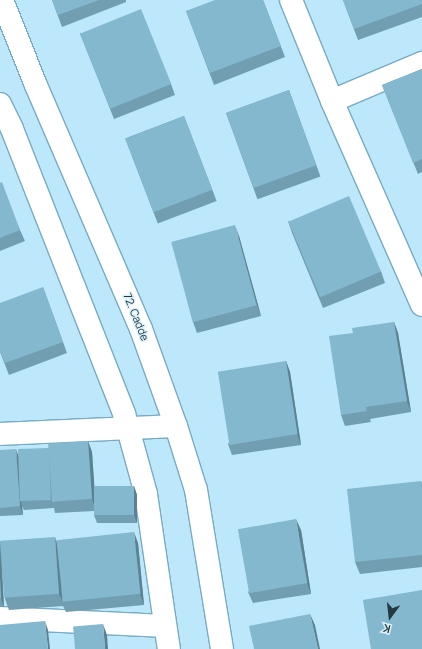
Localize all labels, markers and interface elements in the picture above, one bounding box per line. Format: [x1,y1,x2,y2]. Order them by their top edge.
street label: 72. Cadde [120,291,152,343]
north arrow [370,597,410,637]
text: K [381,621,392,637]

